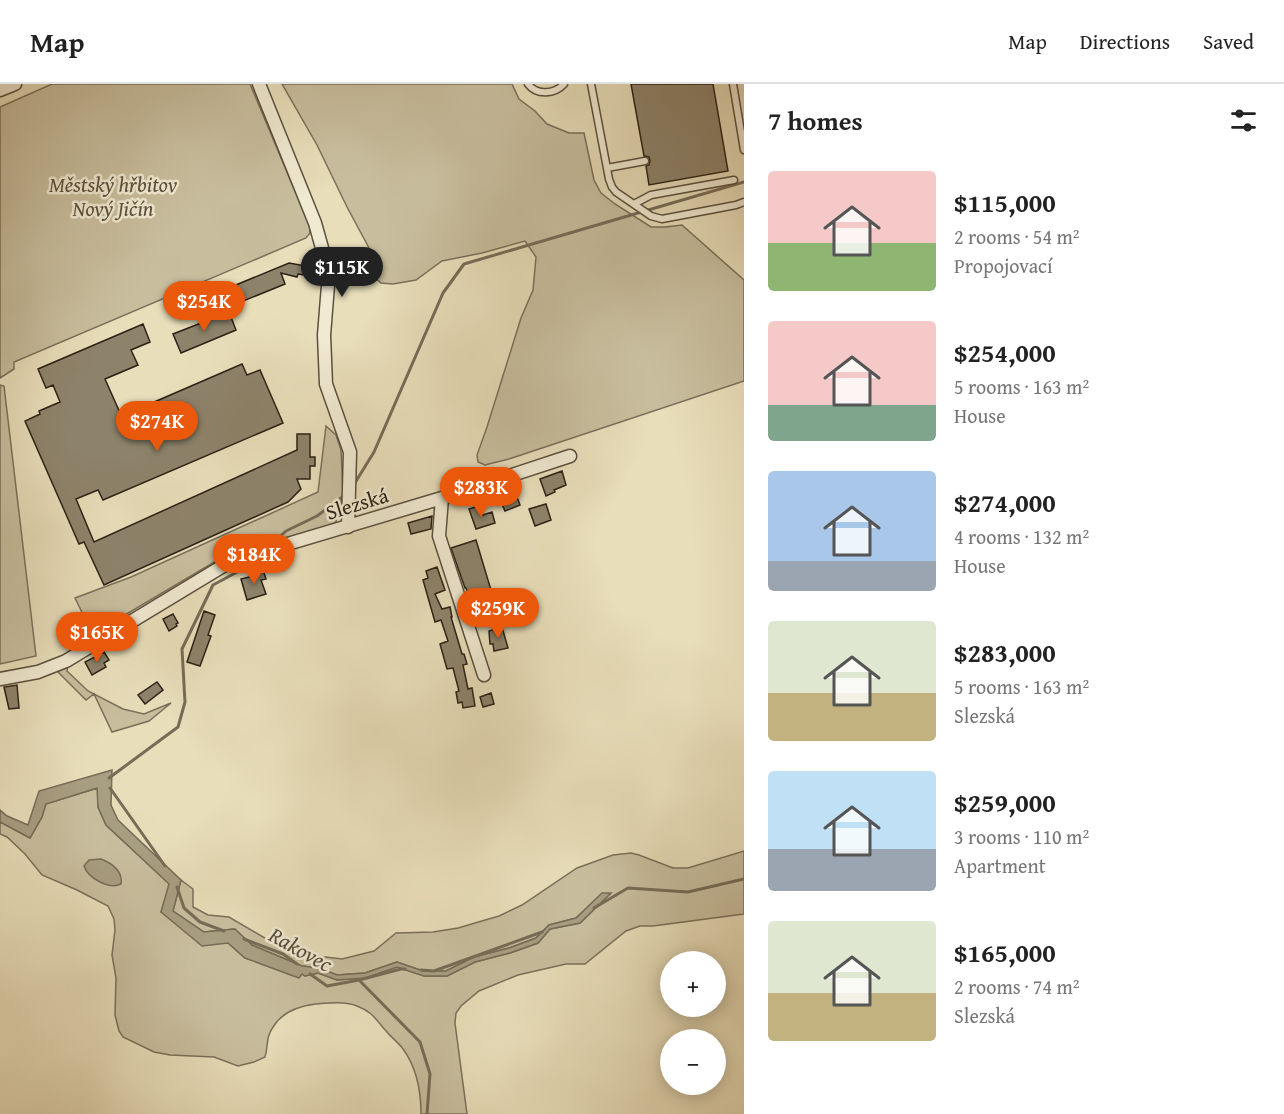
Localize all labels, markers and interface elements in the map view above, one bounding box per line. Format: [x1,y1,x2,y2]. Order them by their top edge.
text: Map [30,21,84,62]
text: Map [1008,26,1047,57]
text: Directions [1080,26,1170,57]
text: Saved [1203,26,1254,57]
text: 7 homes [768,101,863,140]
icon: filters [1227,104,1260,137]
park label: Městský hřbitov Nový Jičín [49,169,178,224]
text: $115,000 [954,183,1056,222]
icon: home [816,195,888,267]
text: 2 rooms · 54 m² [954,222,1080,251]
pin: $115K [300,247,384,298]
text: Propojovací [954,251,1053,280]
text: $115K [315,252,369,281]
pin: $254K [162,281,246,332]
text: $254K [177,286,231,315]
text: $254,000 [954,333,1056,372]
icon: home [816,345,888,417]
text: 5 rooms · 163 m² [954,372,1089,401]
pin: $274K [115,401,199,452]
text: House [954,401,1006,430]
text: $274K [130,406,184,435]
pin: $283K [439,467,523,518]
text: $283K [454,472,508,501]
street label: Slezská [322,479,392,528]
text: $274,000 [954,483,1056,522]
icon: home [816,495,888,567]
text: 4 rooms · 132 m² [954,522,1089,551]
pin: $184K [212,534,296,585]
text: $184K [227,539,281,568]
text: House [954,551,1006,580]
pin: $259K [456,588,540,639]
text: $259K [471,593,525,622]
pin: $165K [55,612,139,663]
text: $165K [70,617,124,646]
text: $283,000 [954,633,1056,672]
icon: home [816,645,888,717]
text: 5 rooms · 163 m² [954,672,1089,701]
text: Slezská [954,701,1015,730]
text: $259,000 [954,783,1056,822]
icon: home [816,795,888,867]
text: 3 rooms · 110 m² [954,822,1089,851]
text: Apartment [954,851,1046,880]
water label: Rakovec [262,918,340,980]
text: $165,000 [954,933,1056,972]
icon: home [816,945,888,1017]
map controls [660,951,726,1095]
button: + [660,951,726,1017]
text: 2 rooms · 74 m² [954,972,1080,1001]
text: Slezská [954,1001,1015,1030]
button: − [660,1029,726,1095]

